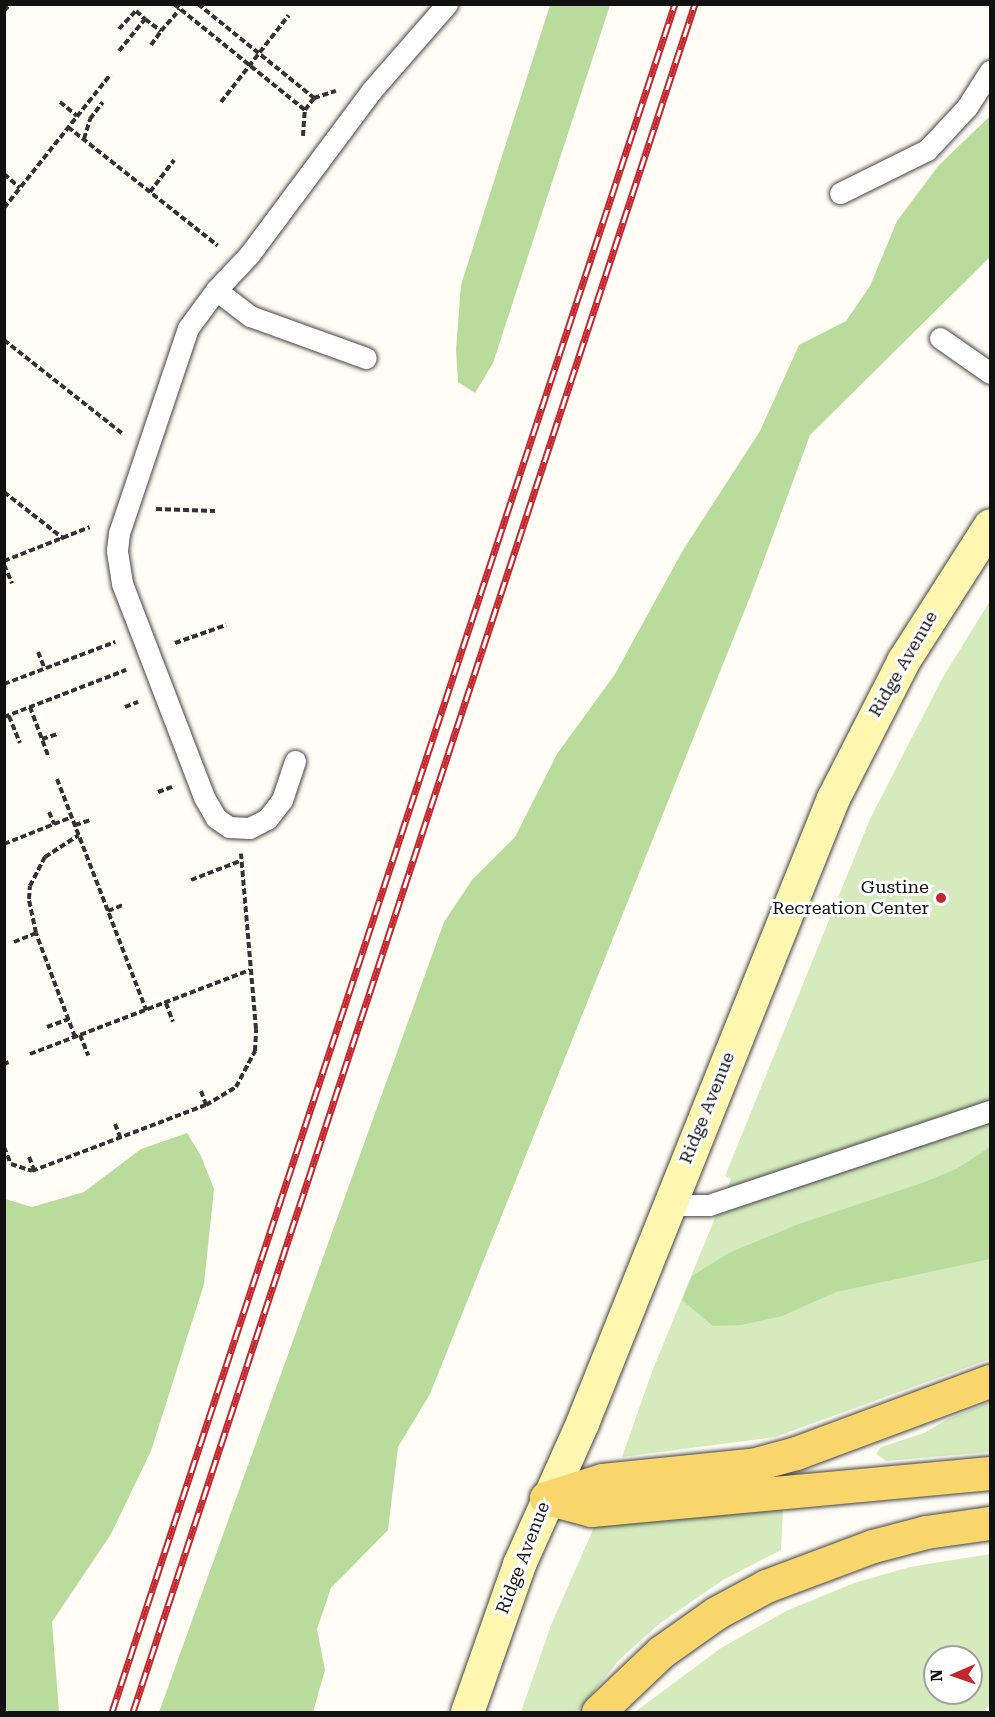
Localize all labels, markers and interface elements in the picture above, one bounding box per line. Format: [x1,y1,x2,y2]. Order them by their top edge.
street label: Ridge Avenue [864,607,942,721]
place label: Gustine Recreation Center [772,877,929,920]
marker: Gustine Recreation Center [934,891,948,905]
street label: Ridge Avenue [675,1049,739,1167]
street label: Ridge Avenue [492,1499,554,1617]
north arrow [923,1645,983,1705]
text: N [927,1669,946,1682]

